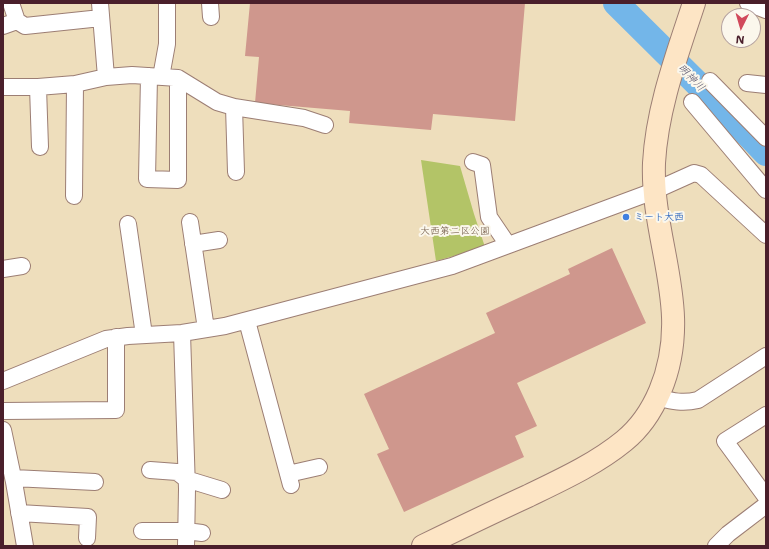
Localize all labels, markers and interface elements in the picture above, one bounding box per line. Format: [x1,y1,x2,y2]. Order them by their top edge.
north arrow [721,8,761,48]
text: N [735,32,745,47]
water label: 明神川 [675,62,707,94]
place label: ミート大西 [634,211,684,223]
marker: ミート大西 [621,212,631,222]
park label: 大西第二区公園 [420,225,490,237]

